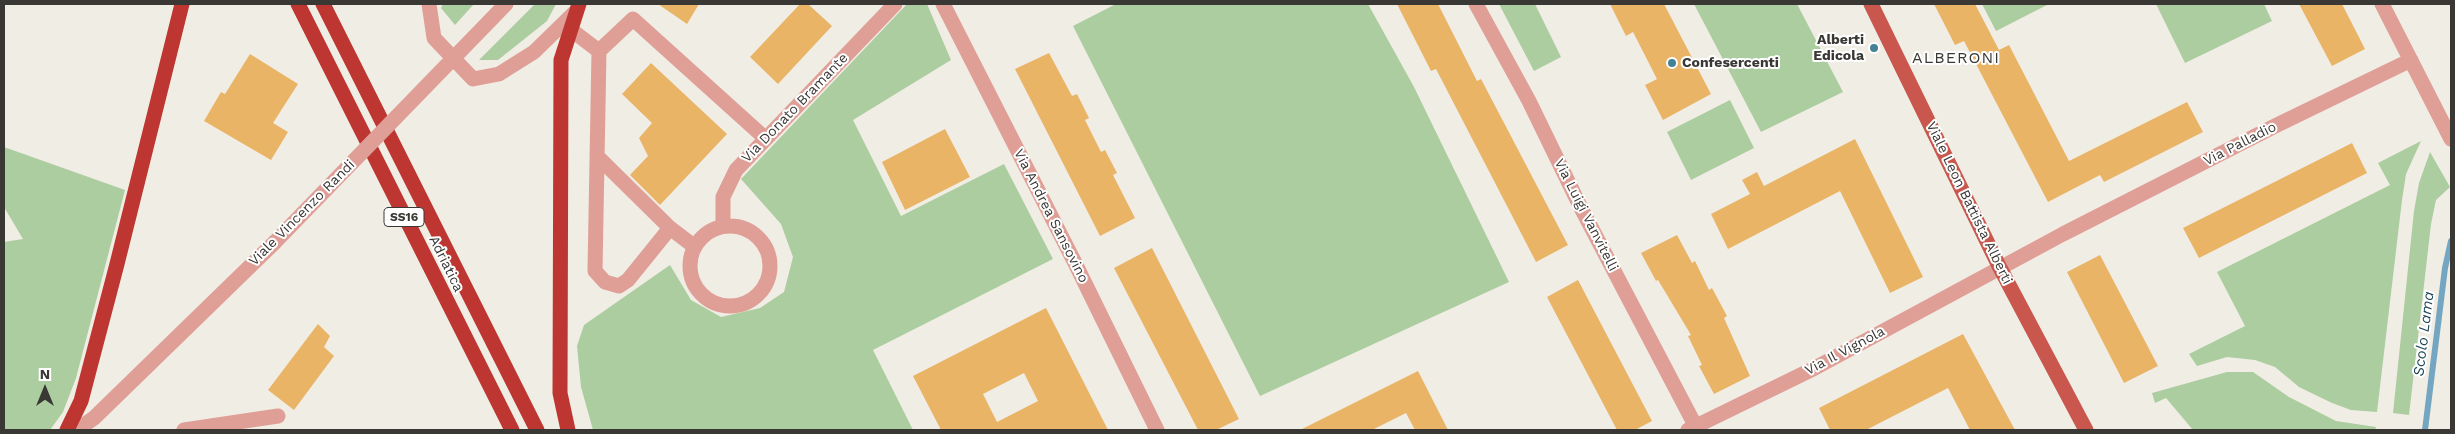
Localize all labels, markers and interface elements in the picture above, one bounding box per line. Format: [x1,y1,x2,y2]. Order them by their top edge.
place label: Alberti Edicola [1813,32,1864,64]
marker: Alberti Edicola [1868,42,1880,54]
district label: ALBERONI [1911,48,2001,68]
street label: Via Donato Bramante [738,50,852,166]
place label: Confesercenti [1682,55,1779,71]
marker: Confesercenti [1666,57,1678,69]
street label: Viale Leon Battista Alberti [1922,119,2016,287]
street label: Via Palladio [2201,119,2279,169]
street label: Via Andrea Sansovino [1010,146,1092,286]
street label: Via Luigi Vanvitelli [1550,156,1622,274]
street label: Viale Vincenzo Randi [246,157,358,269]
road number: SS16 [384,208,424,226]
street label: Adriatica [425,233,467,295]
water label: Scolo Lama [2410,290,2438,378]
street label: Via Il Vignola [1802,323,1888,379]
north arrow [20,364,70,414]
text: N [40,366,50,382]

